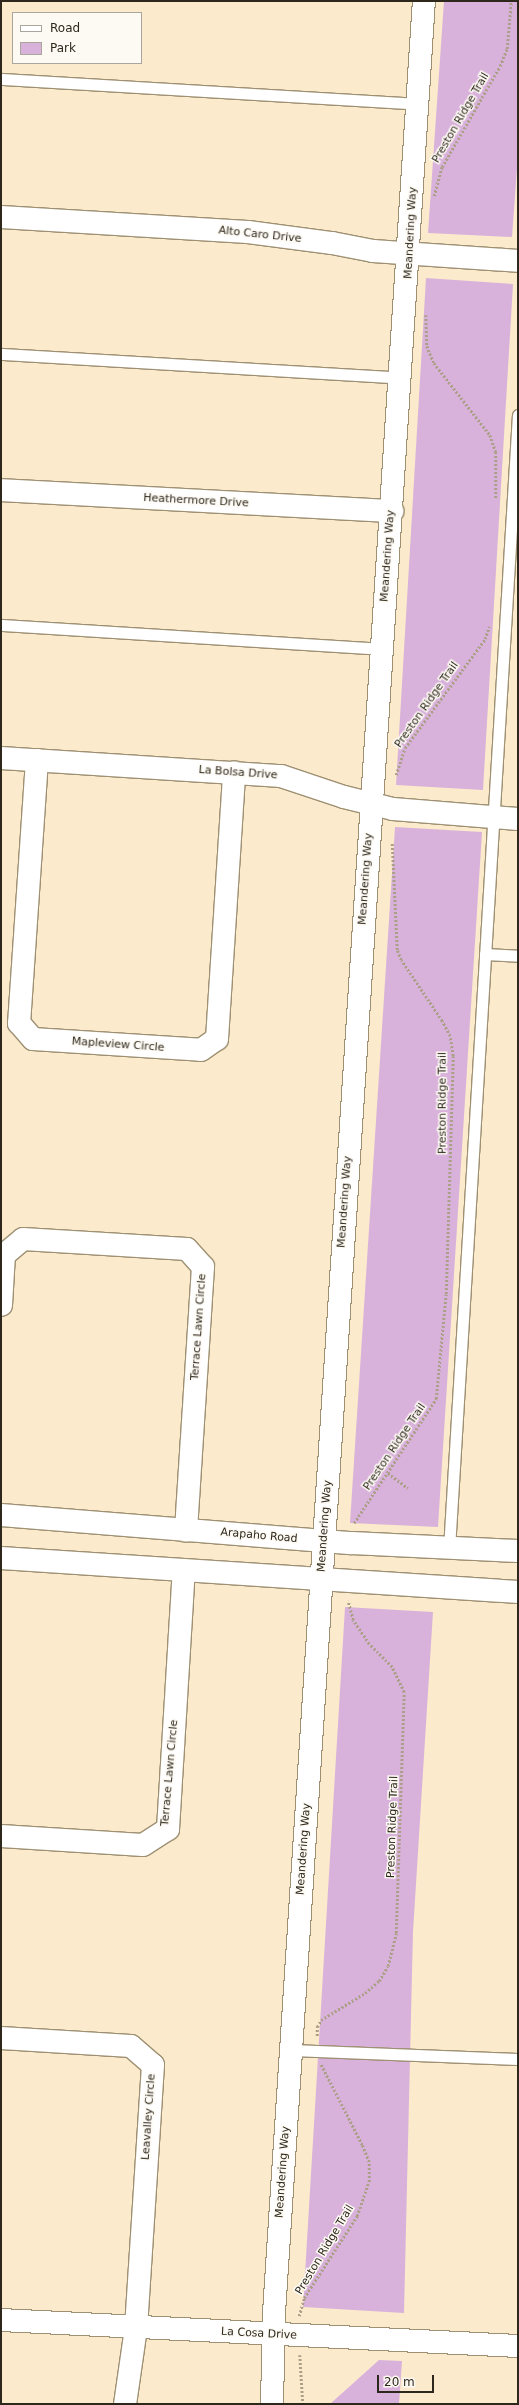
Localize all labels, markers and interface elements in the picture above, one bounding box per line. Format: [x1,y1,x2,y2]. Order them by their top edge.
legend [12,12,142,64]
text: Road [50,21,80,35]
text: Park [50,41,76,55]
street label: Preston Ridge Trail [430,70,492,166]
street label: Meandering Way [402,187,420,279]
street label: Alto Caro Drive [218,224,302,246]
street label: Heathermore Drive [143,492,249,510]
street label: Meandering Way [378,510,398,602]
street label: Preston Ridge Trail [392,659,462,751]
street label: La Bolsa Drive [198,764,278,782]
street label: Meandering Way [356,833,376,925]
street label: Mapleview Circle [71,1035,165,1055]
street label: Preston Ridge Trail [436,1052,450,1154]
street label: Meandering Way [335,1156,355,1248]
street label: Terrace Lawn Circle [189,1273,209,1381]
street label: Preston Ridge Trail [361,1401,429,1493]
street label: Meandering Way [315,1480,335,1572]
street label: Arapaho Road [220,1526,298,1546]
street label: Terrace Lawn Circle [159,1719,181,1827]
street label: Preston Ridge Trail [385,1776,401,1878]
street label: Meandering Way [294,1803,314,1895]
street label: Leavalley Circle [139,2073,159,2161]
street label: Meandering Way [273,2126,293,2218]
street label: Preston Ridge Trail [293,2203,357,2297]
street label: La Cosa Drive [221,2325,297,2343]
scale bar [379,2367,436,2393]
text: 20 m [384,2375,415,2389]

